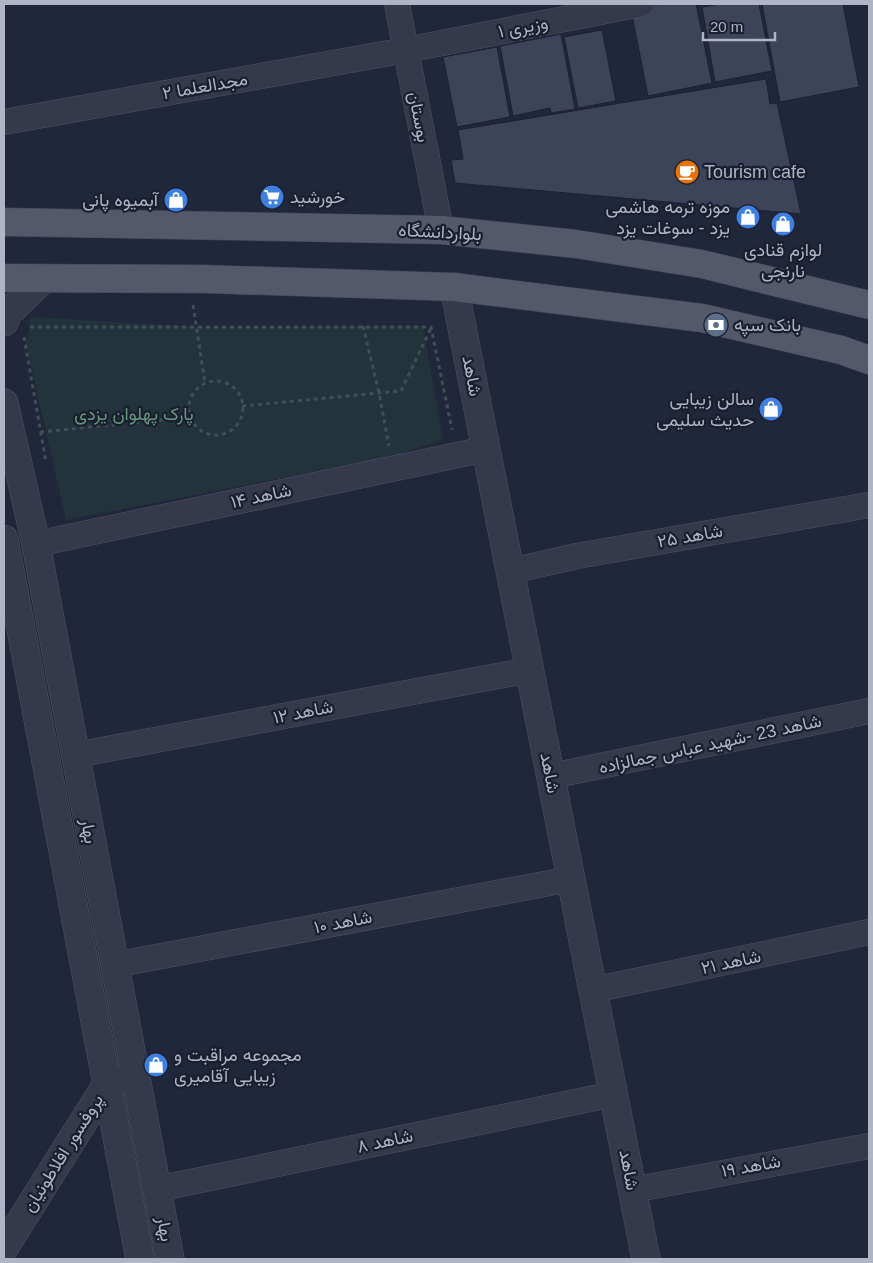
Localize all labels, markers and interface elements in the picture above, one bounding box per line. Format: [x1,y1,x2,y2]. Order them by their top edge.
scale bar [703,10,776,42]
street label: وزیری ۱ [496,12,550,43]
text: 20 m [710,18,743,35]
street label: مجدالعلما ۲ [161,69,249,103]
street label: بوستان [403,90,434,144]
cafe icon: Tourism cafe [674,159,700,185]
place label: Tourism cafe [704,162,806,182]
supermarket icon: خورشید [259,184,285,210]
shop icon: آبمیوه پانی [163,187,189,213]
place label: خورشید [290,187,345,208]
place label: آبمیوه پانی [82,190,160,212]
place label: موزه ترمه هاشمی یزد - سوغات یزد [606,197,730,239]
shop icon: موزه ترمه هاشمی یزد - سوغات یزد [735,204,761,230]
shop icon: لوازم قنادی نارنجی [770,211,796,237]
street label: بلواردانشگاه [398,220,482,245]
place label: لوازم قنادی نارنجی [744,240,822,282]
bank icon: بانک سپه [703,312,729,338]
place label: بانک سپه [734,315,801,337]
street label: شاهد [458,354,486,398]
place label: سالن زیبایی حدیث سلیمی [656,389,754,431]
shop icon: سالن زیبایی حدیث سلیمی [758,396,784,422]
park label: پارک پهلوان یزدی [74,404,194,426]
street label: شاهد ۱۴ [229,480,293,512]
street label: شاهد ۲۵ [656,520,724,552]
street label: شاهد ۱۲ [271,696,335,728]
street label: شاهد 23 -شهید عباس جمالزاده [597,711,823,778]
street label: شاهد [536,751,564,795]
street label: بهار [76,816,101,845]
street label: شاهد ۱۰ [312,907,374,937]
street label: شاهد ۲۱ [699,946,763,978]
place label: مجموعه مراقبت و زیبایی آقامیری [174,1045,302,1087]
shop icon: مجموعه مراقبت و زیبایی آقامیری [143,1052,169,1078]
street label: پروفسور افلاطونیان [19,1090,109,1217]
street label: شاهد ۸ [355,1125,415,1157]
street label: شاهد [615,1148,643,1192]
street label: شاهد ۱۹ [720,1151,782,1181]
street label: بهار [152,1214,177,1243]

